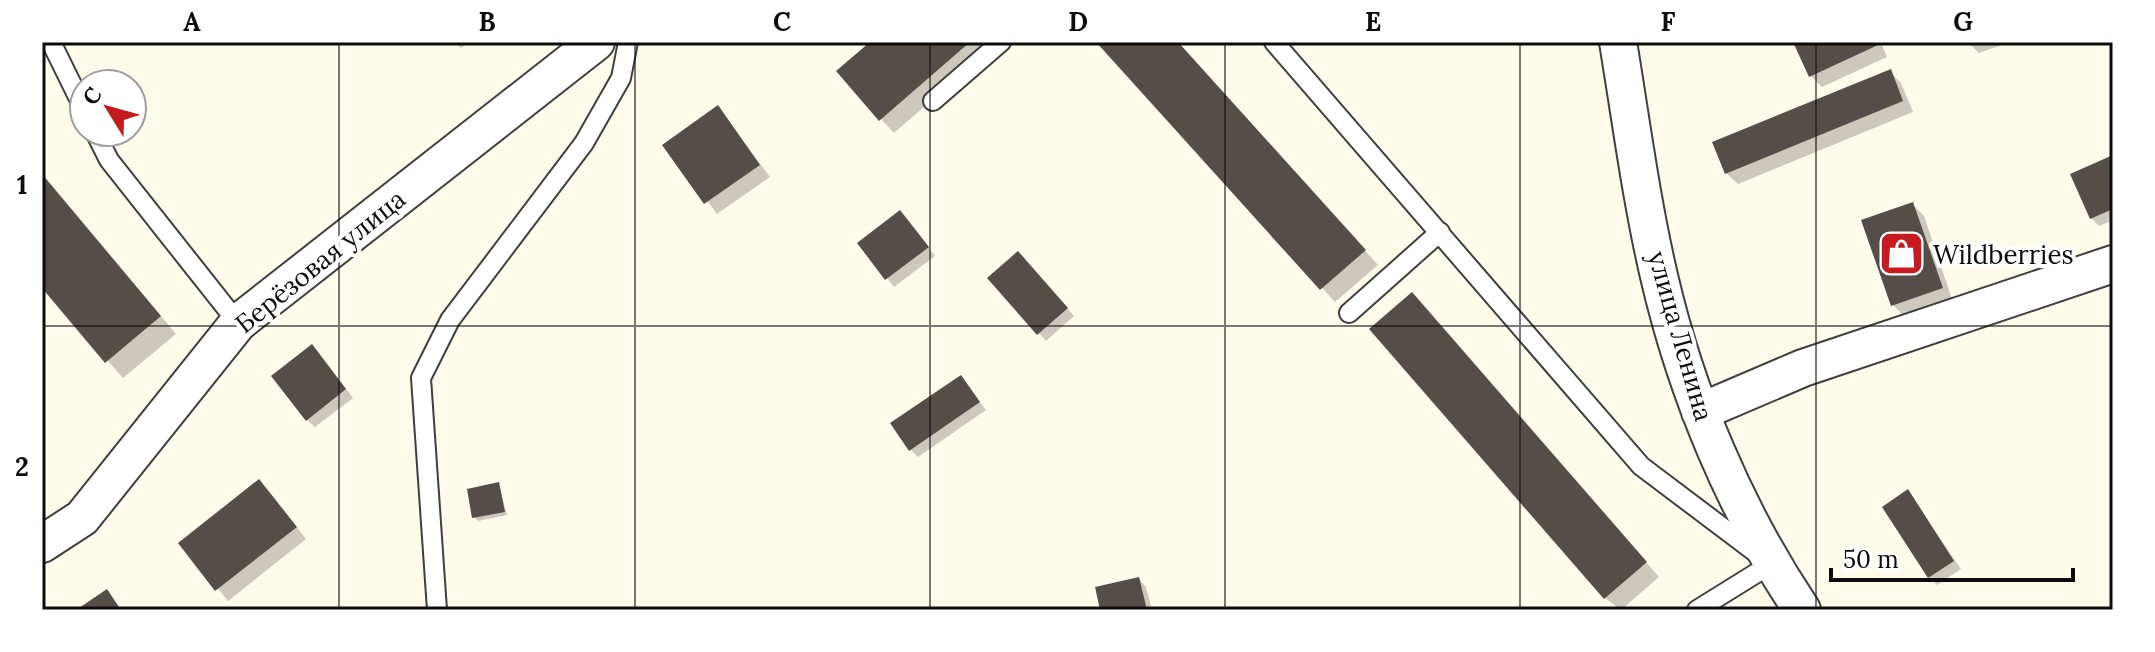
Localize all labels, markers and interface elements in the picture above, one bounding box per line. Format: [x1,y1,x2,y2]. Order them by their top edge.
text: A [183,5,201,38]
text: B [478,5,496,38]
text: C [773,5,791,38]
text: D [1068,5,1088,38]
text: E [1365,5,1381,38]
text: F [1661,5,1676,38]
text: G [1953,5,1973,38]
north arrow [68,68,148,148]
text: С [76,81,108,110]
text: 1 [17,168,27,201]
street label: Берёзовая улица [228,182,412,340]
shop icon: Wildberries [1878,230,1926,278]
place label: Wildberries [1933,238,2074,271]
street label: улица Ленина [1641,247,1721,425]
text: 2 [15,450,29,483]
scale bar [1831,532,2073,582]
text: 50 m [1843,544,1899,575]

